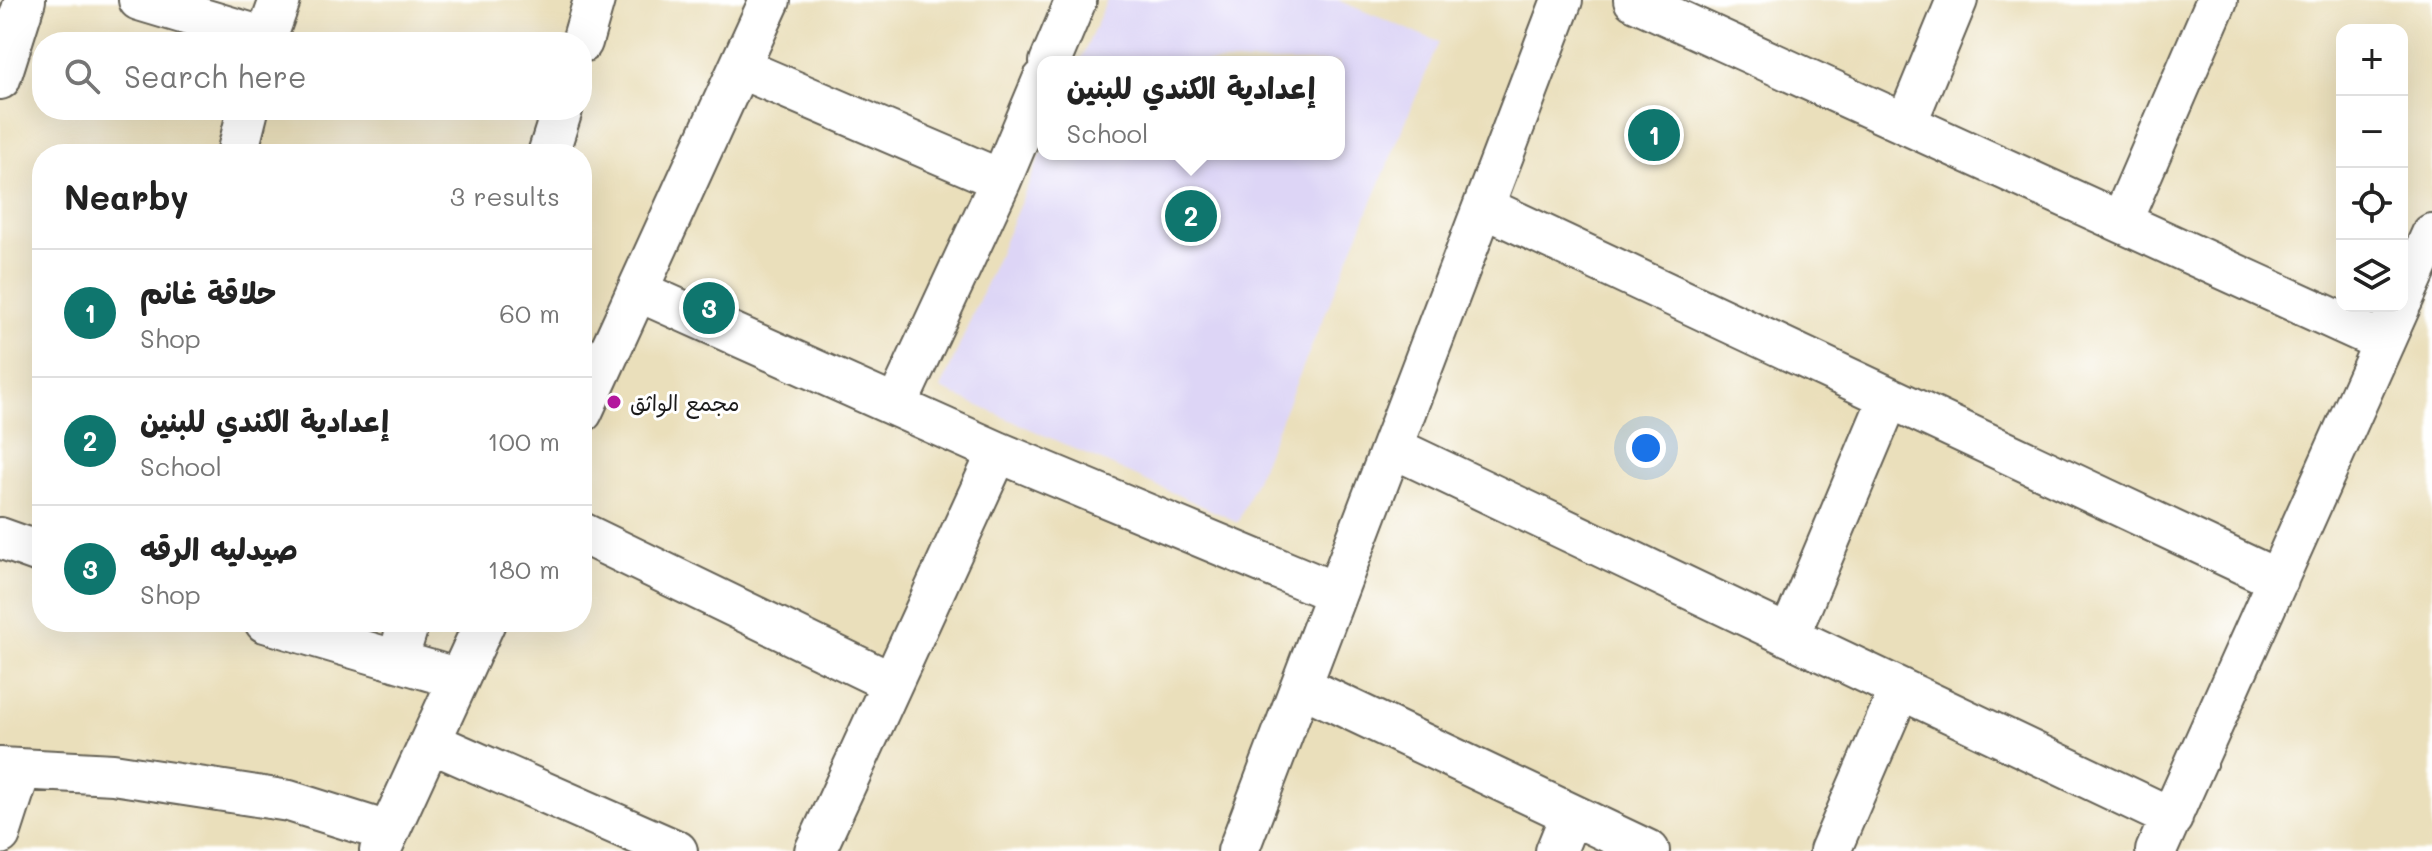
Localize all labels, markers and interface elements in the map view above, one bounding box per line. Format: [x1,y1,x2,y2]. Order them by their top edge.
map controls [2336,24,2408,312]
button: + [2336,24,2408,96]
search box [32,32,592,120]
icon: search [60,54,104,98]
text: Search here [124,56,307,96]
popup [1037,56,1345,160]
text: إعدادية الكندي للبنين [1067,67,1315,107]
button: − [2336,96,2408,168]
pin: 1 [1628,105,1680,165]
text: School [1067,116,1149,150]
button: locate [2336,168,2408,240]
text: Nearby [64,174,189,219]
text: 3 results [450,179,560,213]
pin: 2 [1165,186,1217,246]
button: layers [2336,240,2408,312]
text: حلاقة غانم [140,272,277,312]
pin: 3 [683,278,735,338]
text: 1 [84,296,96,330]
text: 60 m [499,296,560,330]
text: Shop [140,321,201,355]
place label: مجمع الواثق [630,388,740,419]
marker: مجمع الواثق [605,393,623,411]
text: إعدادية الكندي للبنين [140,400,389,440]
text: 2 [83,424,97,458]
text: 100 m [487,424,560,458]
your location [1626,428,1666,468]
text: School [140,449,222,483]
text: صيدليه الرقه [140,528,298,568]
text: 3 [82,552,98,586]
text: 180 m [488,552,560,586]
text: Shop [140,577,201,611]

